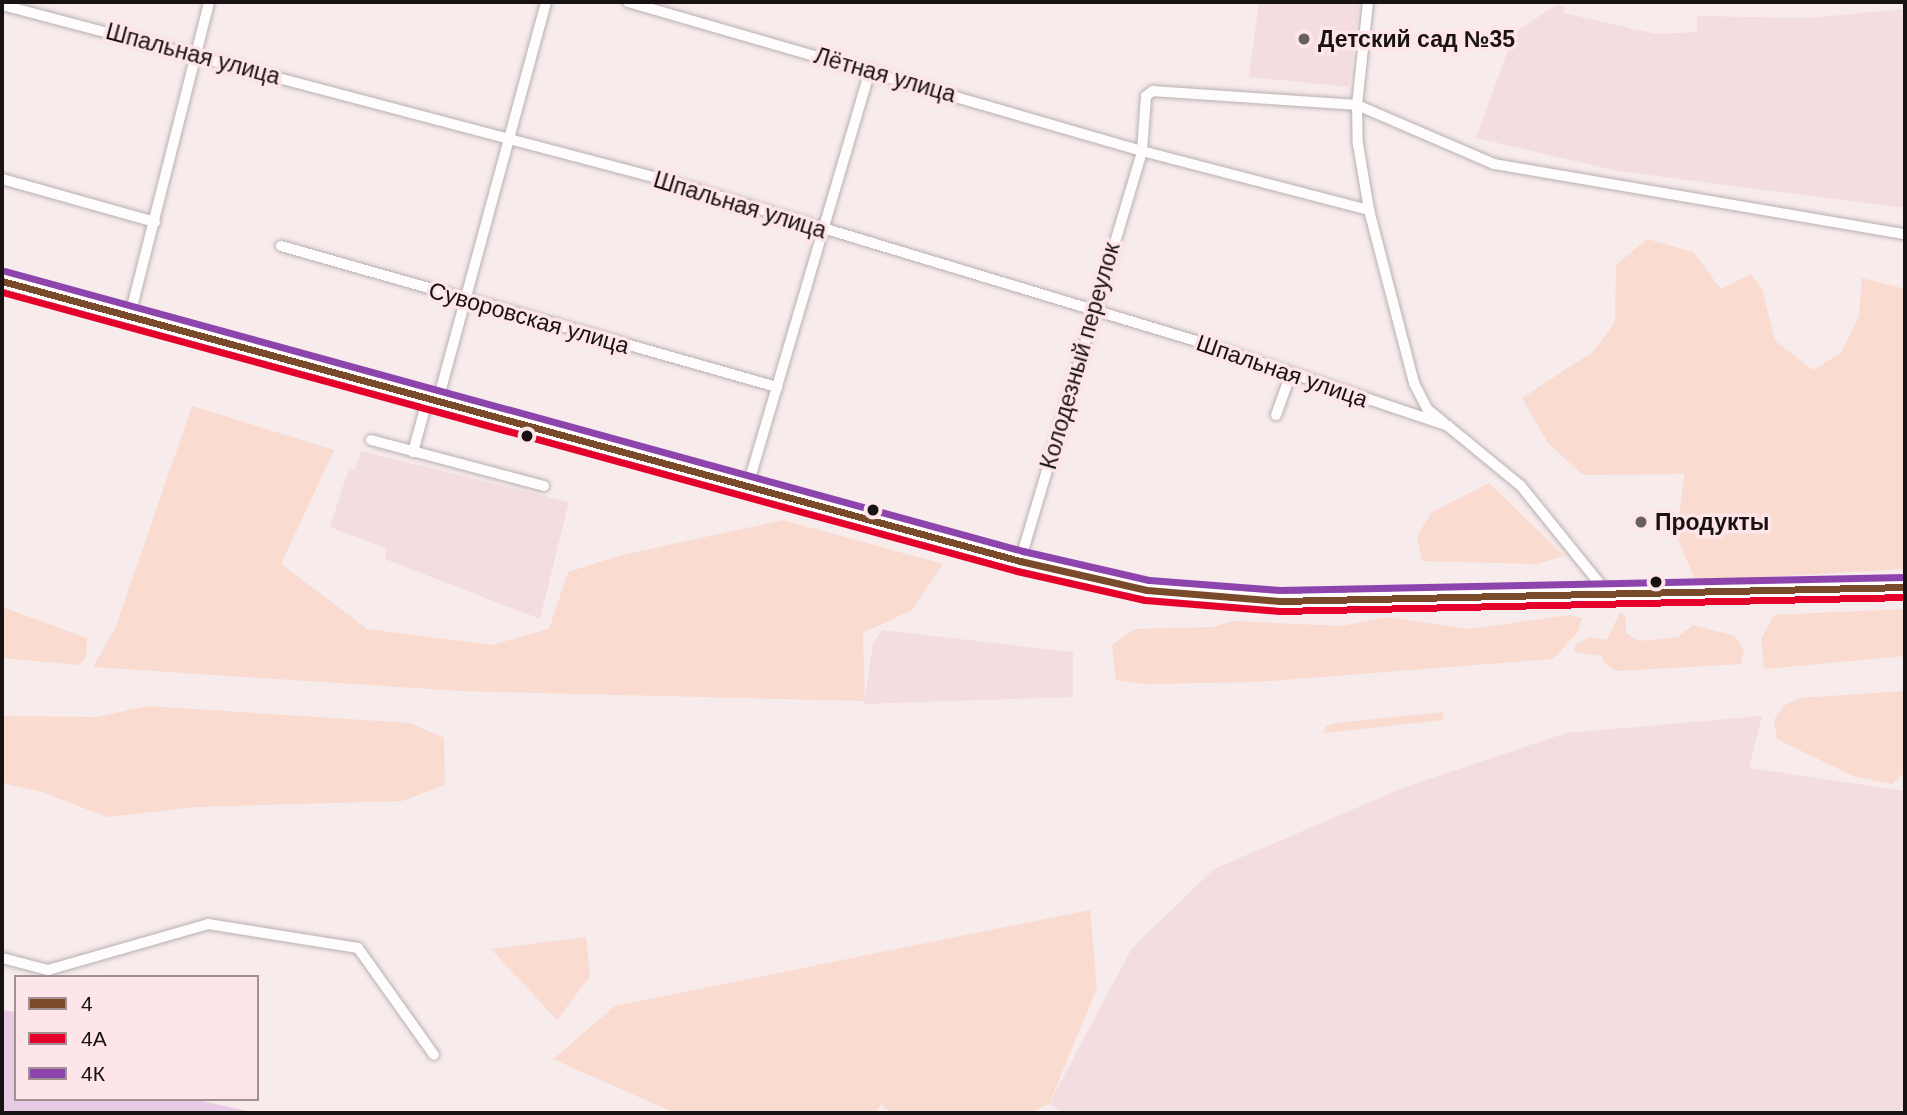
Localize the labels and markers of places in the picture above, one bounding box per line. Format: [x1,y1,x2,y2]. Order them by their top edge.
place label: Детский сад №35 [1318,25,1515,53]
marker: Детский сад №35 [1296,31,1312,47]
unlabelled marker [520,429,534,443]
unlabelled marker [866,503,880,517]
place label: Продукты [1655,508,1769,536]
marker: Продукты [1633,514,1649,530]
unlabelled marker [1649,575,1663,589]

